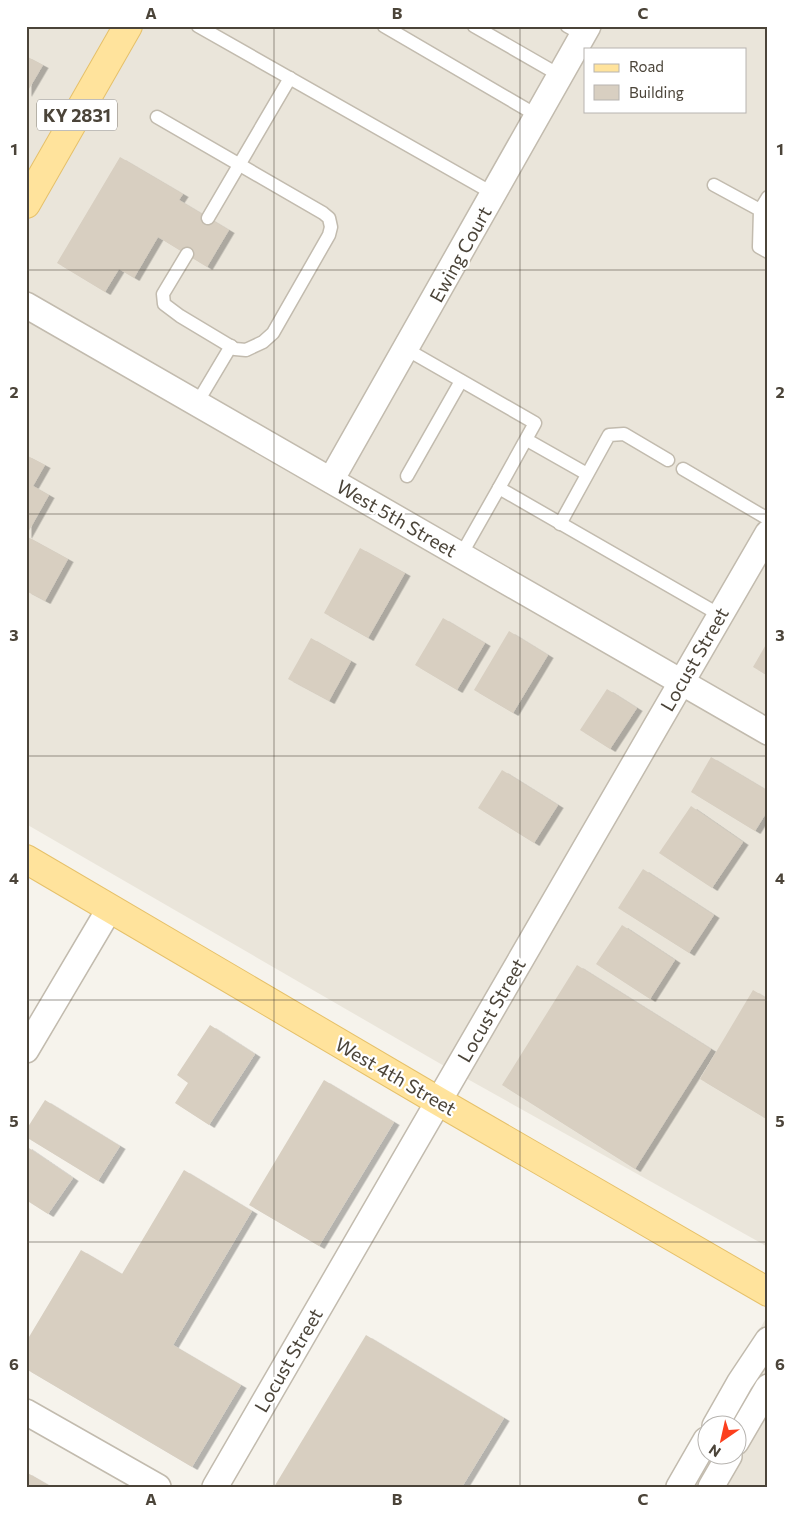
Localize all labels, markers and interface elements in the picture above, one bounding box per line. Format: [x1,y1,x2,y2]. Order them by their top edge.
text: A [145,3,157,22]
text: B [392,3,403,22]
text: C [638,3,649,22]
legend [584,48,746,112]
text: Road [629,57,664,75]
text: Building [629,83,684,101]
road number: KY 2831 [37,100,117,130]
text: 1 [10,139,18,158]
text: 1 [776,139,784,158]
street label: Ewing Court [424,202,496,306]
text: 2 [9,382,19,401]
text: 2 [775,382,785,401]
street label: West 5th Street [333,474,461,562]
street label: Locust Street [655,603,733,715]
text: 3 [9,625,19,644]
text: 3 [775,625,785,644]
text: 4 [9,868,19,887]
text: 4 [775,868,785,887]
street label: Locust Street [452,954,530,1066]
street label: West 4th Street [332,1032,461,1120]
text: 5 [9,1111,19,1130]
text: 5 [775,1111,785,1130]
street label: Locust Street [249,1304,327,1416]
text: 6 [9,1354,19,1373]
text: 6 [775,1354,785,1373]
north arrow [696,1416,746,1466]
text: N [705,1441,724,1461]
text: A [145,1489,157,1508]
text: B [392,1489,403,1508]
text: C [638,1489,649,1508]

